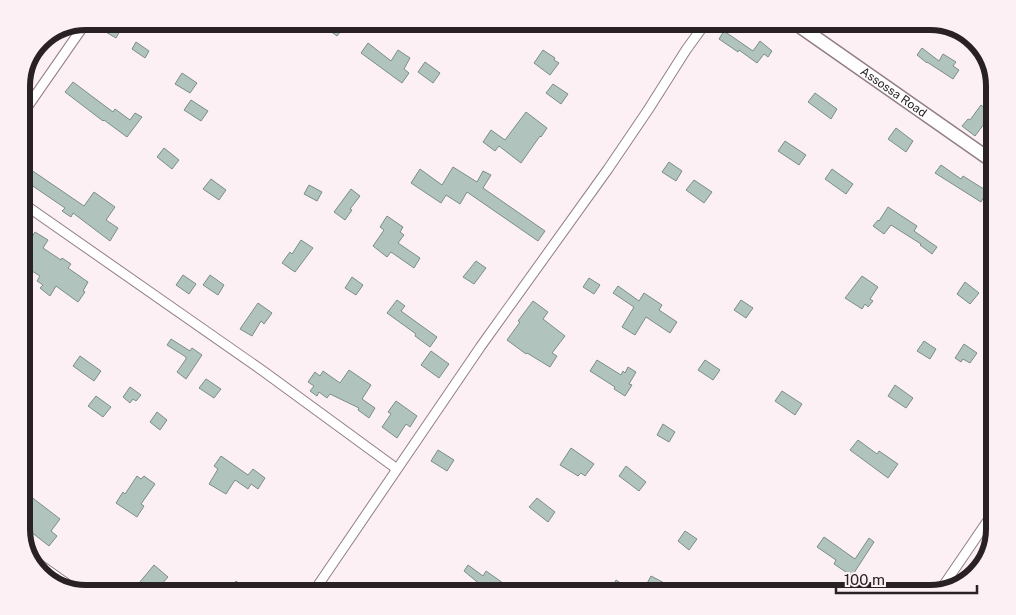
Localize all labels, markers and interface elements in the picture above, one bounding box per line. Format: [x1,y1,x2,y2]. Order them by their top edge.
street label: Assossa Road [858,64,929,120]
scale bar [836,562,977,594]
text: 100 m [844,571,885,588]

